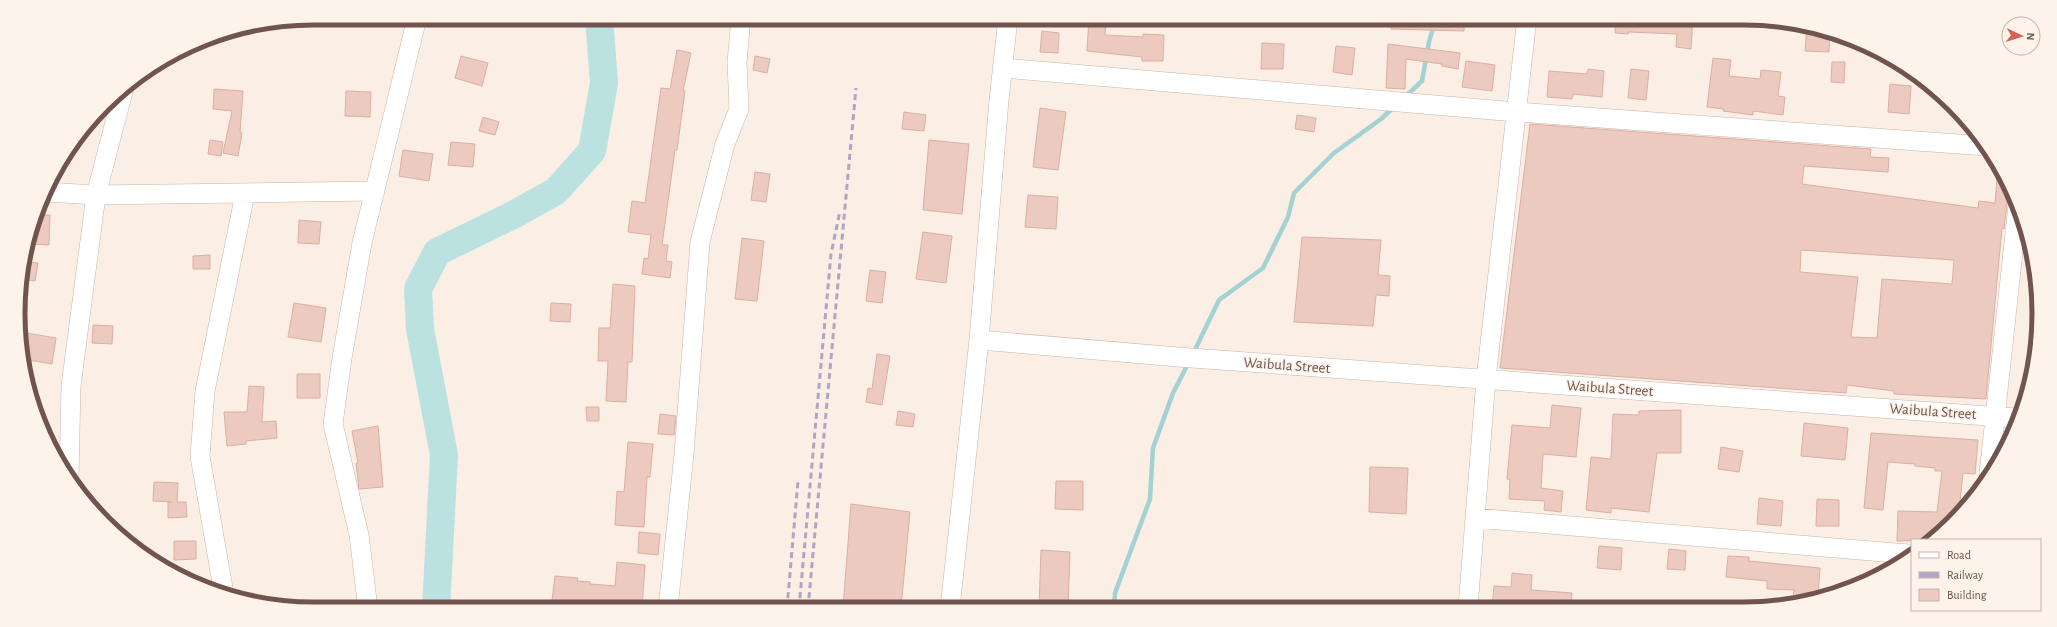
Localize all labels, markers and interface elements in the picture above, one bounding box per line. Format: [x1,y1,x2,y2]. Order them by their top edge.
north arrow [2001,16,2041,56]
text: N [2025,32,2036,41]
street label: Waibula Street [1243,355,1331,376]
street label: Waibula Street [1566,378,1654,399]
street label: Waibula Street [1889,401,1977,422]
legend [1911,539,2041,611]
text: Road [1947,549,1971,561]
text: Railway [1947,569,1983,582]
text: Building [1947,589,1987,601]

